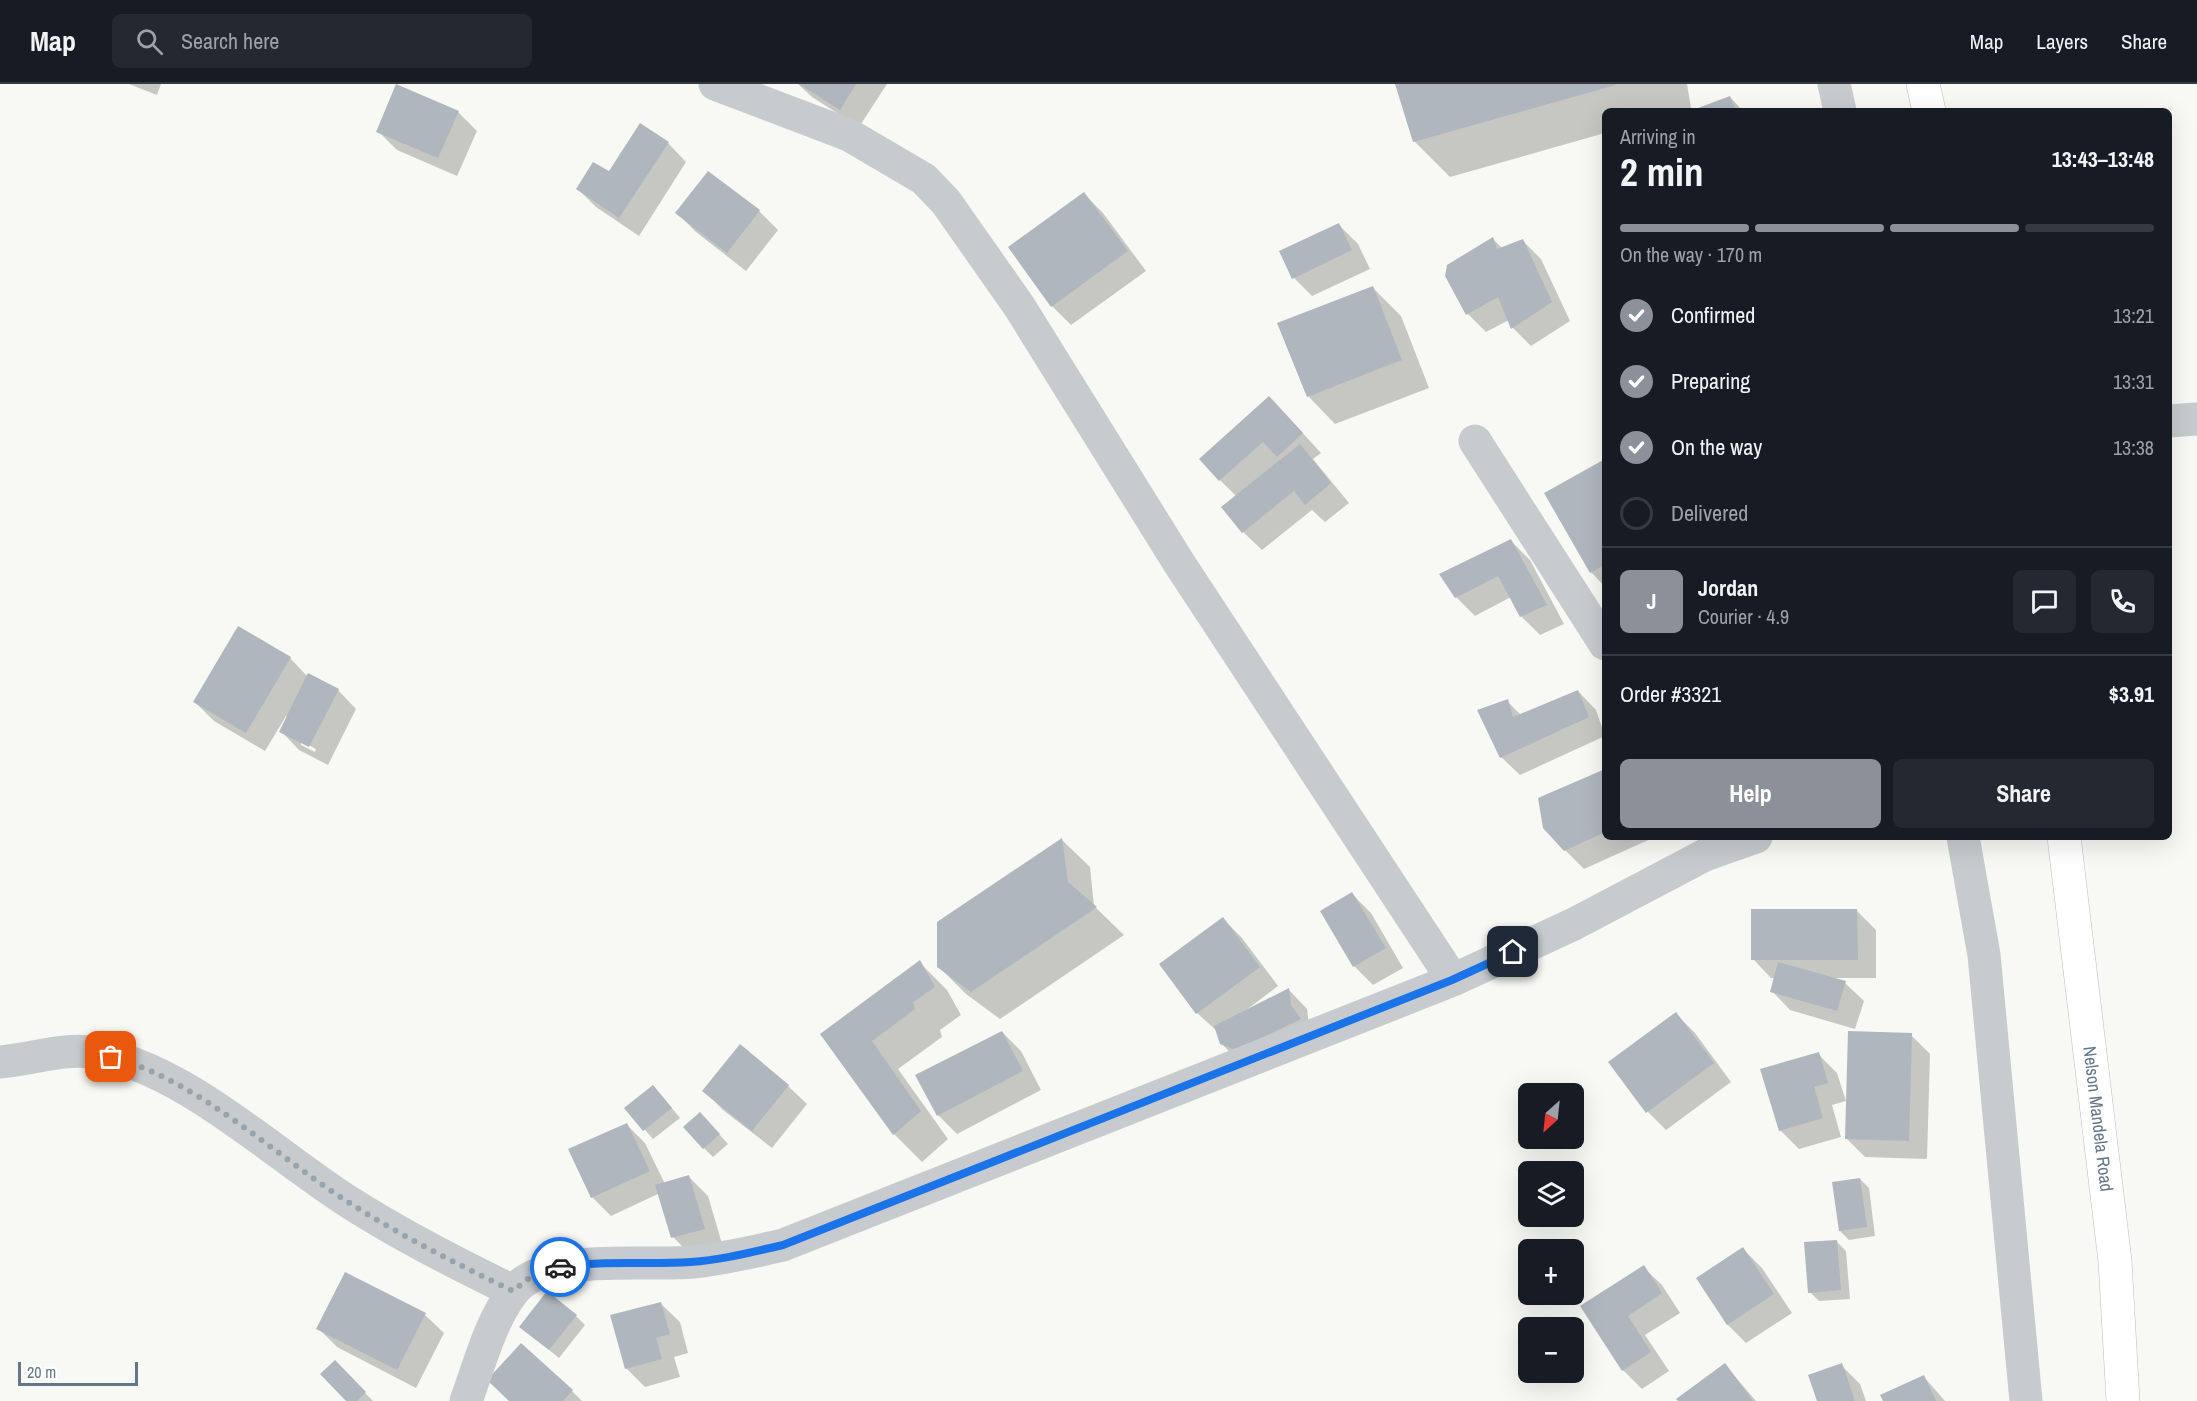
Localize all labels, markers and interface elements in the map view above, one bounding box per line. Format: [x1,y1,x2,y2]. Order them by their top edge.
search box [112,14,532,68]
text: Map [30,22,76,60]
icon: search [133,25,166,58]
text: Search here [181,26,279,56]
text: Map [1970,27,2003,56]
text: Layers [2036,27,2088,56]
text: Share [2121,27,2167,56]
text: Arriving in [1620,123,1696,150]
text: 13:43–13:48 [2052,144,2154,174]
text: 2 min [1620,146,1704,198]
text: On the way · 170 m [1620,241,1762,268]
icon: check [1620,299,1653,332]
text: Confirmed [1671,300,1755,330]
text: 13:21 [2113,302,2154,329]
icon: check [1620,365,1653,398]
text: Preparing [1671,366,1750,396]
text: 13:31 [2113,368,2154,395]
icon: check [1620,431,1653,464]
text: On the way [1671,432,1762,462]
text: 13:38 [2113,434,2154,461]
text: Delivered [1671,498,1748,528]
button: chat [2013,570,2076,633]
button: phone [2091,570,2154,633]
text: Jordan [1698,573,1758,603]
text: J [1646,586,1657,616]
text: Courier · 4.9 [1698,603,1789,630]
text: Order #3321 [1620,679,1721,709]
text: $3.91 [2109,679,2154,709]
button: Help [1620,759,1881,828]
button: Share [1893,759,2154,828]
pin [1487,926,1538,977]
icon: home [1496,935,1529,968]
pin [85,1031,136,1082]
icon: bag [94,1040,127,1073]
street label: Nelson Mandela Road [2077,1045,2120,1193]
north arrow [1518,1083,1584,1149]
map controls [1518,1083,1584,1383]
button: layers [1518,1161,1584,1227]
courier [530,1237,590,1297]
button: + [1518,1239,1584,1305]
icon: car [544,1251,577,1284]
button: − [1518,1317,1584,1383]
scale bar [18,1359,138,1386]
text: 20 m [27,1361,56,1383]

